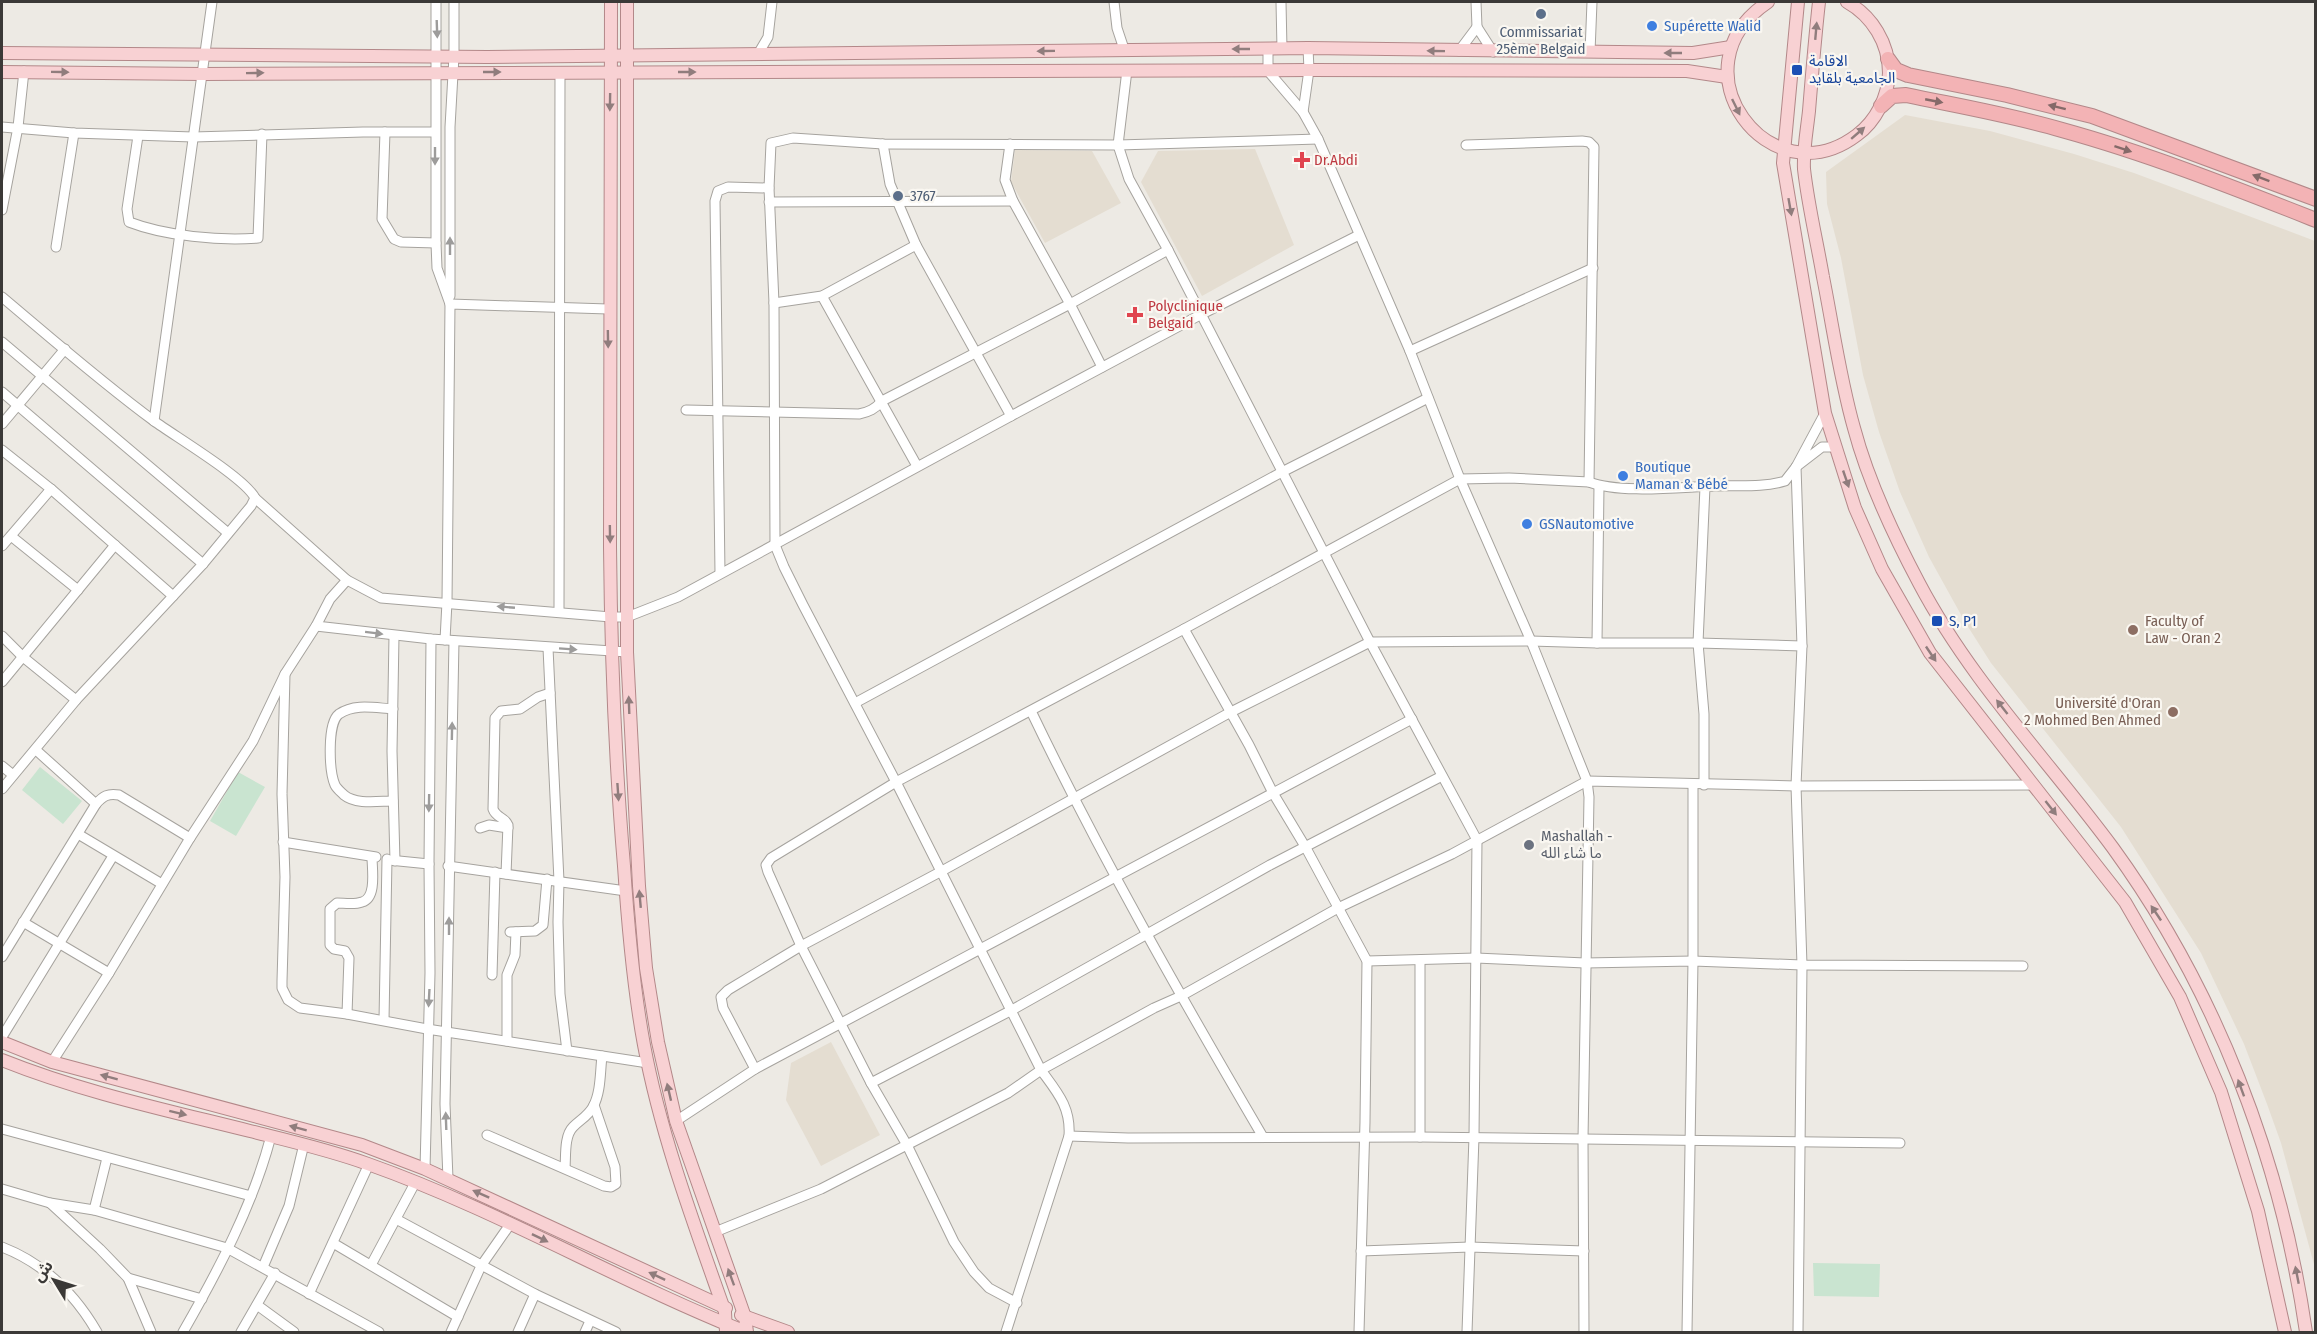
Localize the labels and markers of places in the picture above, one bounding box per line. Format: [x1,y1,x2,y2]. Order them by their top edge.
marker: Commissariat 25ème Belgaid [1534,7,1548,21]
place label: Supérette Walid [1664,17,1761,35]
marker: Supérette Walid [1645,19,1659,33]
place label: Commissariat 25ème Belgaid [1497,23,1585,58]
place label: الاقامة الجامعية بلقايد [1809,52,1895,87]
marker: الاقامة الجامعية بلقايد [1790,63,1804,77]
place label: Dr.Abdi [1314,151,1358,169]
marker: Dr.Abdi [1295,153,1309,167]
place label: 3767 [910,187,936,205]
marker: 3767 [891,189,905,203]
place label: Polyclinique Belgaid [1148,297,1223,332]
marker: Polyclinique Belgaid [1126,306,1144,324]
place label: Boutique Maman & Bébé [1635,458,1728,493]
marker: Boutique Maman & Bébé [1616,469,1630,483]
place label: GSNautomotive [1539,515,1634,533]
marker: GSNautomotive [1520,517,1534,531]
place label: S, P1 [1949,612,1977,630]
place label: Faculty of Law - Oran 2 [2145,612,2221,647]
marker: S, P1 [1930,614,1944,628]
marker: Faculty of Law - Oran 2 [2126,623,2140,637]
place label: Université d'Oran 2 Mohmed Ben Ahmed [2024,694,2161,729]
marker: Université d'Oran 2 Mohmed Ben Ahmed [2166,705,2180,719]
place label: Mashallah - ما شاء الله [1541,827,1613,862]
marker: Mashallah - ما شاء الله [1522,838,1536,852]

